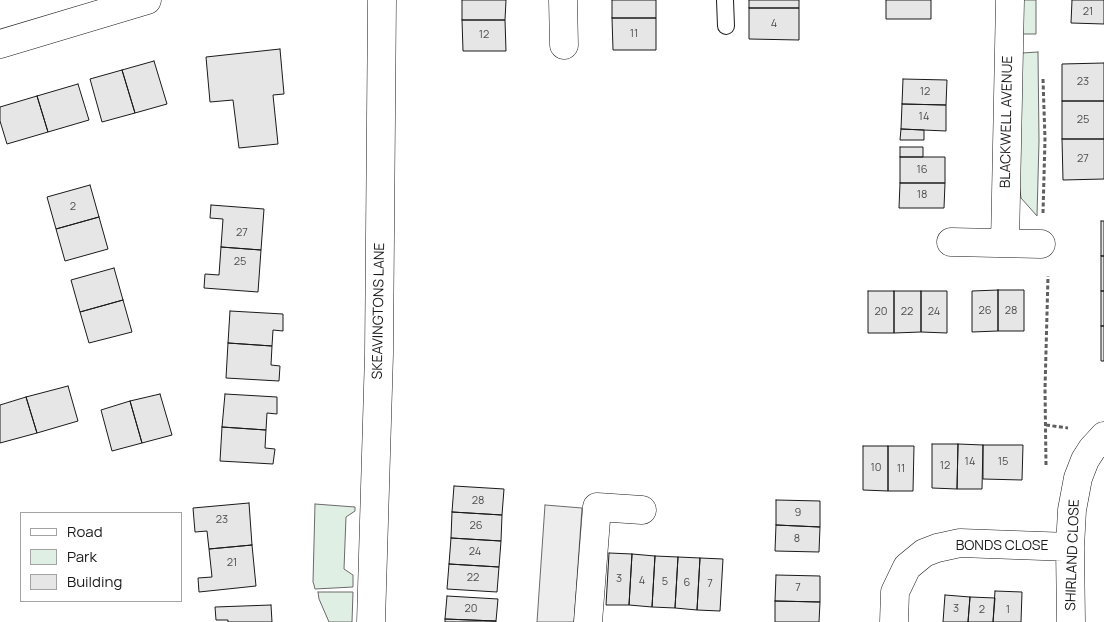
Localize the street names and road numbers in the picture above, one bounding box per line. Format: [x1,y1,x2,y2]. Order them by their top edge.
street label: BLACKWELL AVENUE [997,56,1017,188]
street label: SKEAVINGTONS LANE [369,242,389,380]
street label: SHIRLAND CLOSE [1063,499,1083,611]
street label: BONDS CLOSE [956,538,1048,554]

